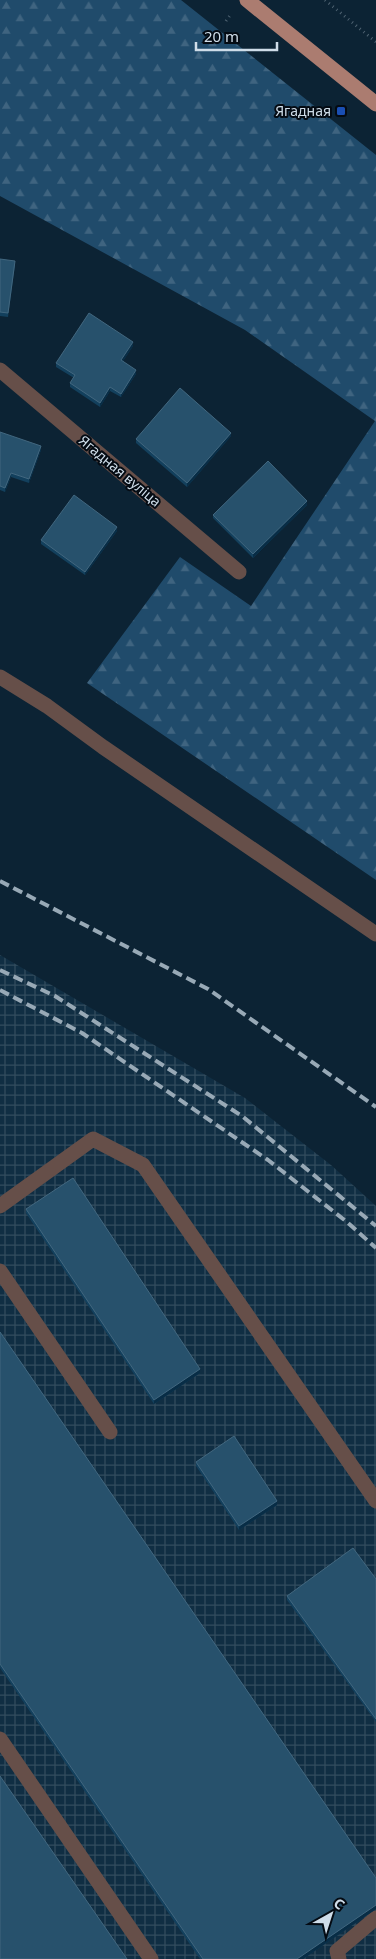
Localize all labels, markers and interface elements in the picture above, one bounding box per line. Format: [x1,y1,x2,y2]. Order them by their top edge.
scale bar [196,20,277,52]
text: 20 m [204,26,239,46]
place label: Ягадная [275,101,331,120]
marker: Ягадная [335,105,347,117]
street label: Ягадная вуліца [75,431,165,511]
north arrow [306,1889,356,1939]
text: С [330,1893,349,1914]

